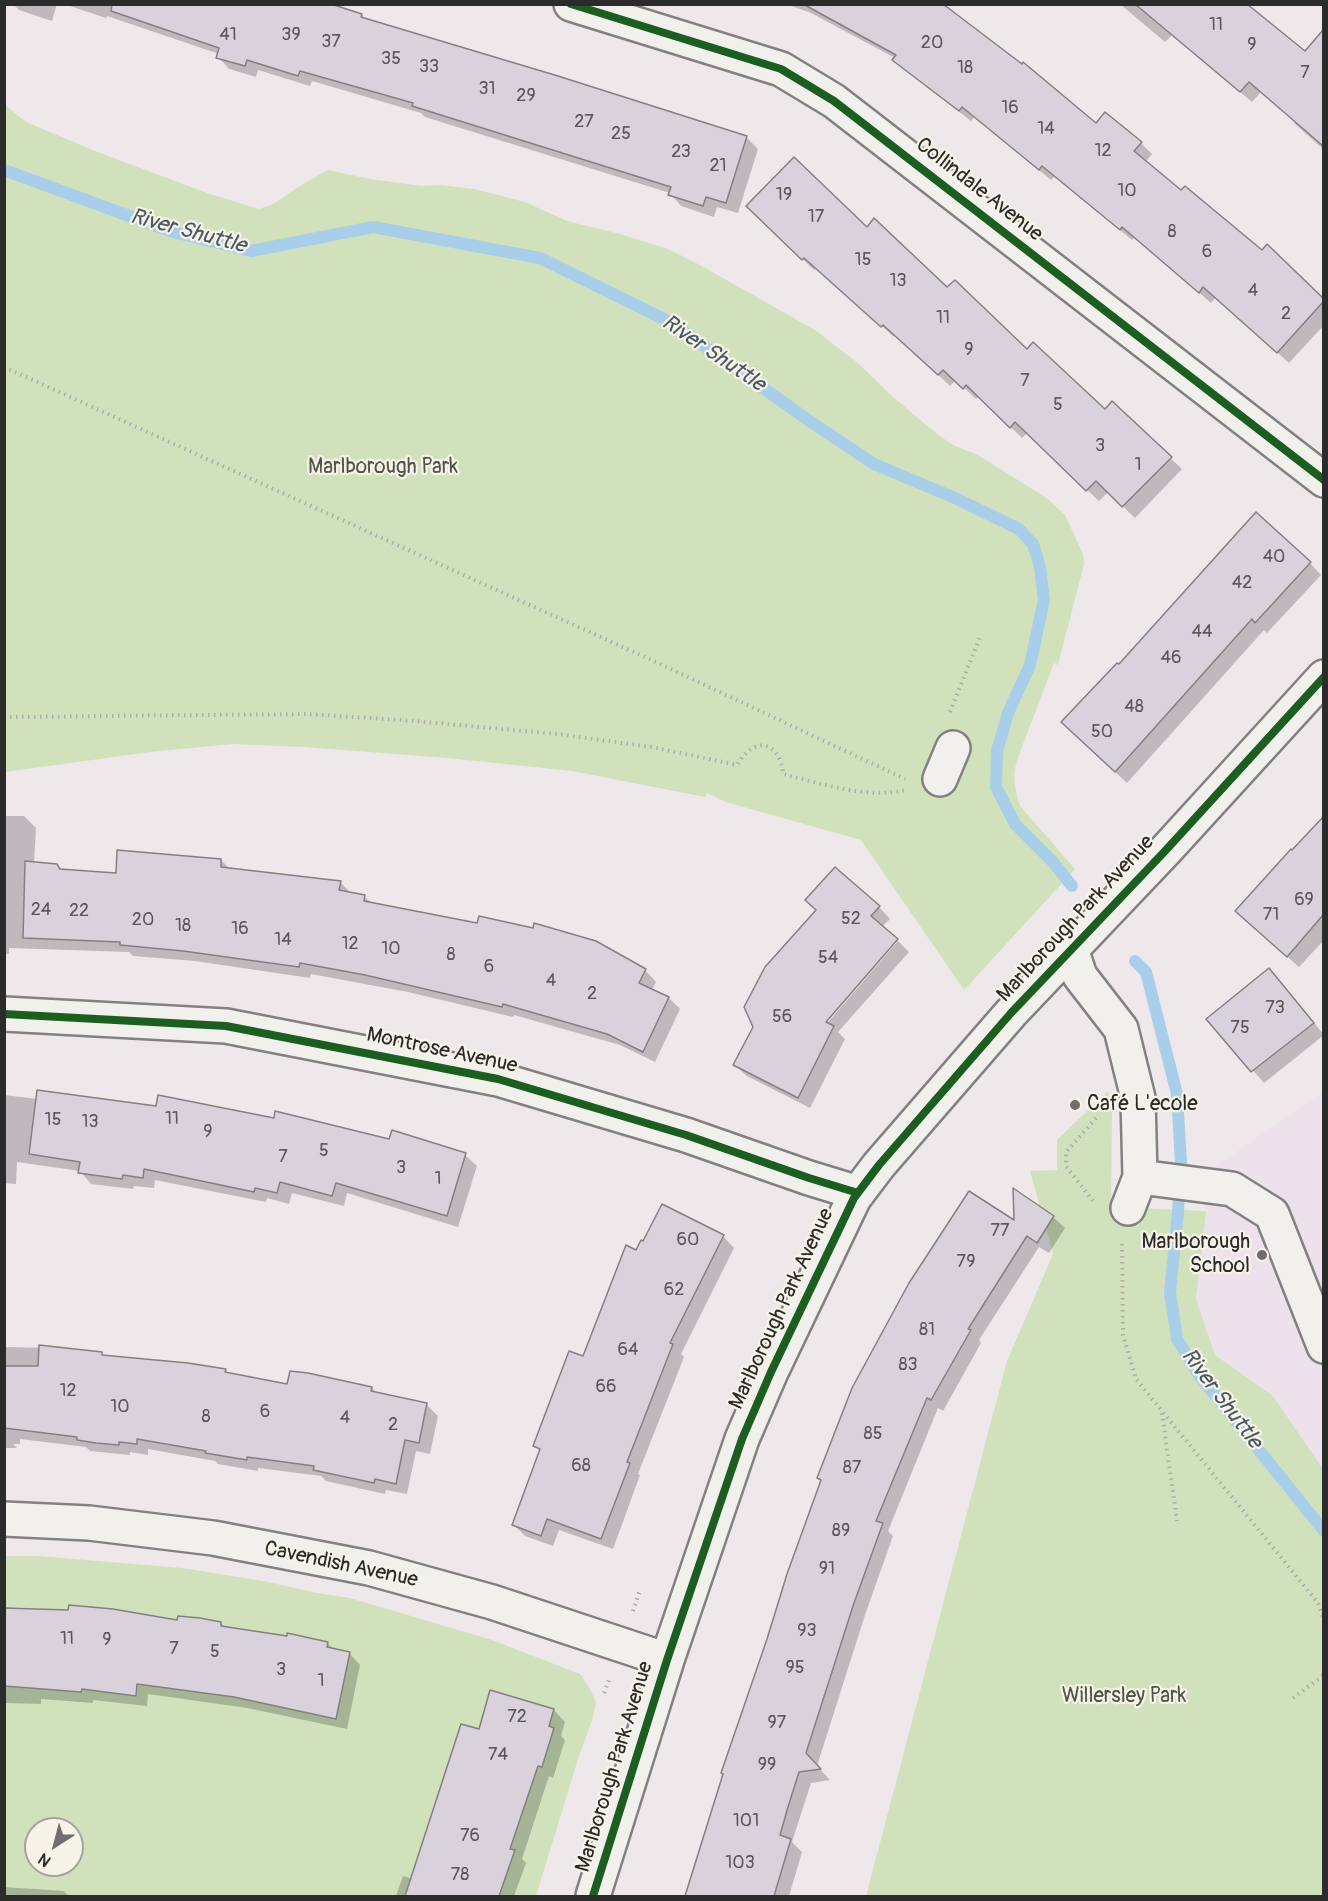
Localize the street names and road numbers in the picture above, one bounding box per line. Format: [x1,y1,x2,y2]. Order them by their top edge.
street label: Collindale Avenue [911,133,1047,247]
street label: Marlborough Park Avenue [992,830,1160,1008]
street label: Montrose Avenue [364,1023,520,1079]
street label: Marlborough Park Avenue [724,1204,840,1414]
street label: Cavendish Avenue [262,1536,420,1594]
street label: Marlborough Park Avenue [571,1659,659,1875]

